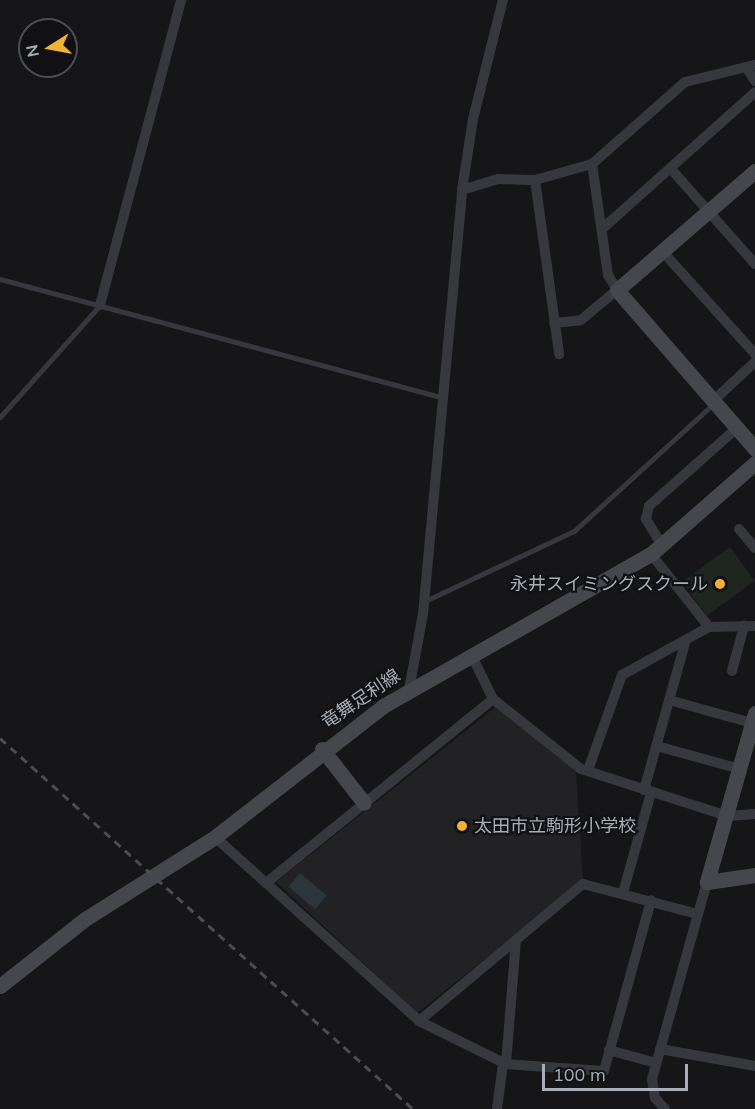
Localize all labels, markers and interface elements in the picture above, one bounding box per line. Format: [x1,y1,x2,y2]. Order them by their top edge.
north arrow [18,18,78,78]
text: N [21,43,43,59]
place label: 永井スイミングスクール [510,573,708,595]
marker: 永井スイミングスクール [713,577,727,591]
street label: 竜舞足利線 [318,665,404,733]
place label: 太田市立駒形小学校 [474,815,636,837]
marker: 太田市立駒形小学校 [455,819,469,833]
scale bar [545,1052,690,1090]
text: 100 m [553,1063,606,1086]

